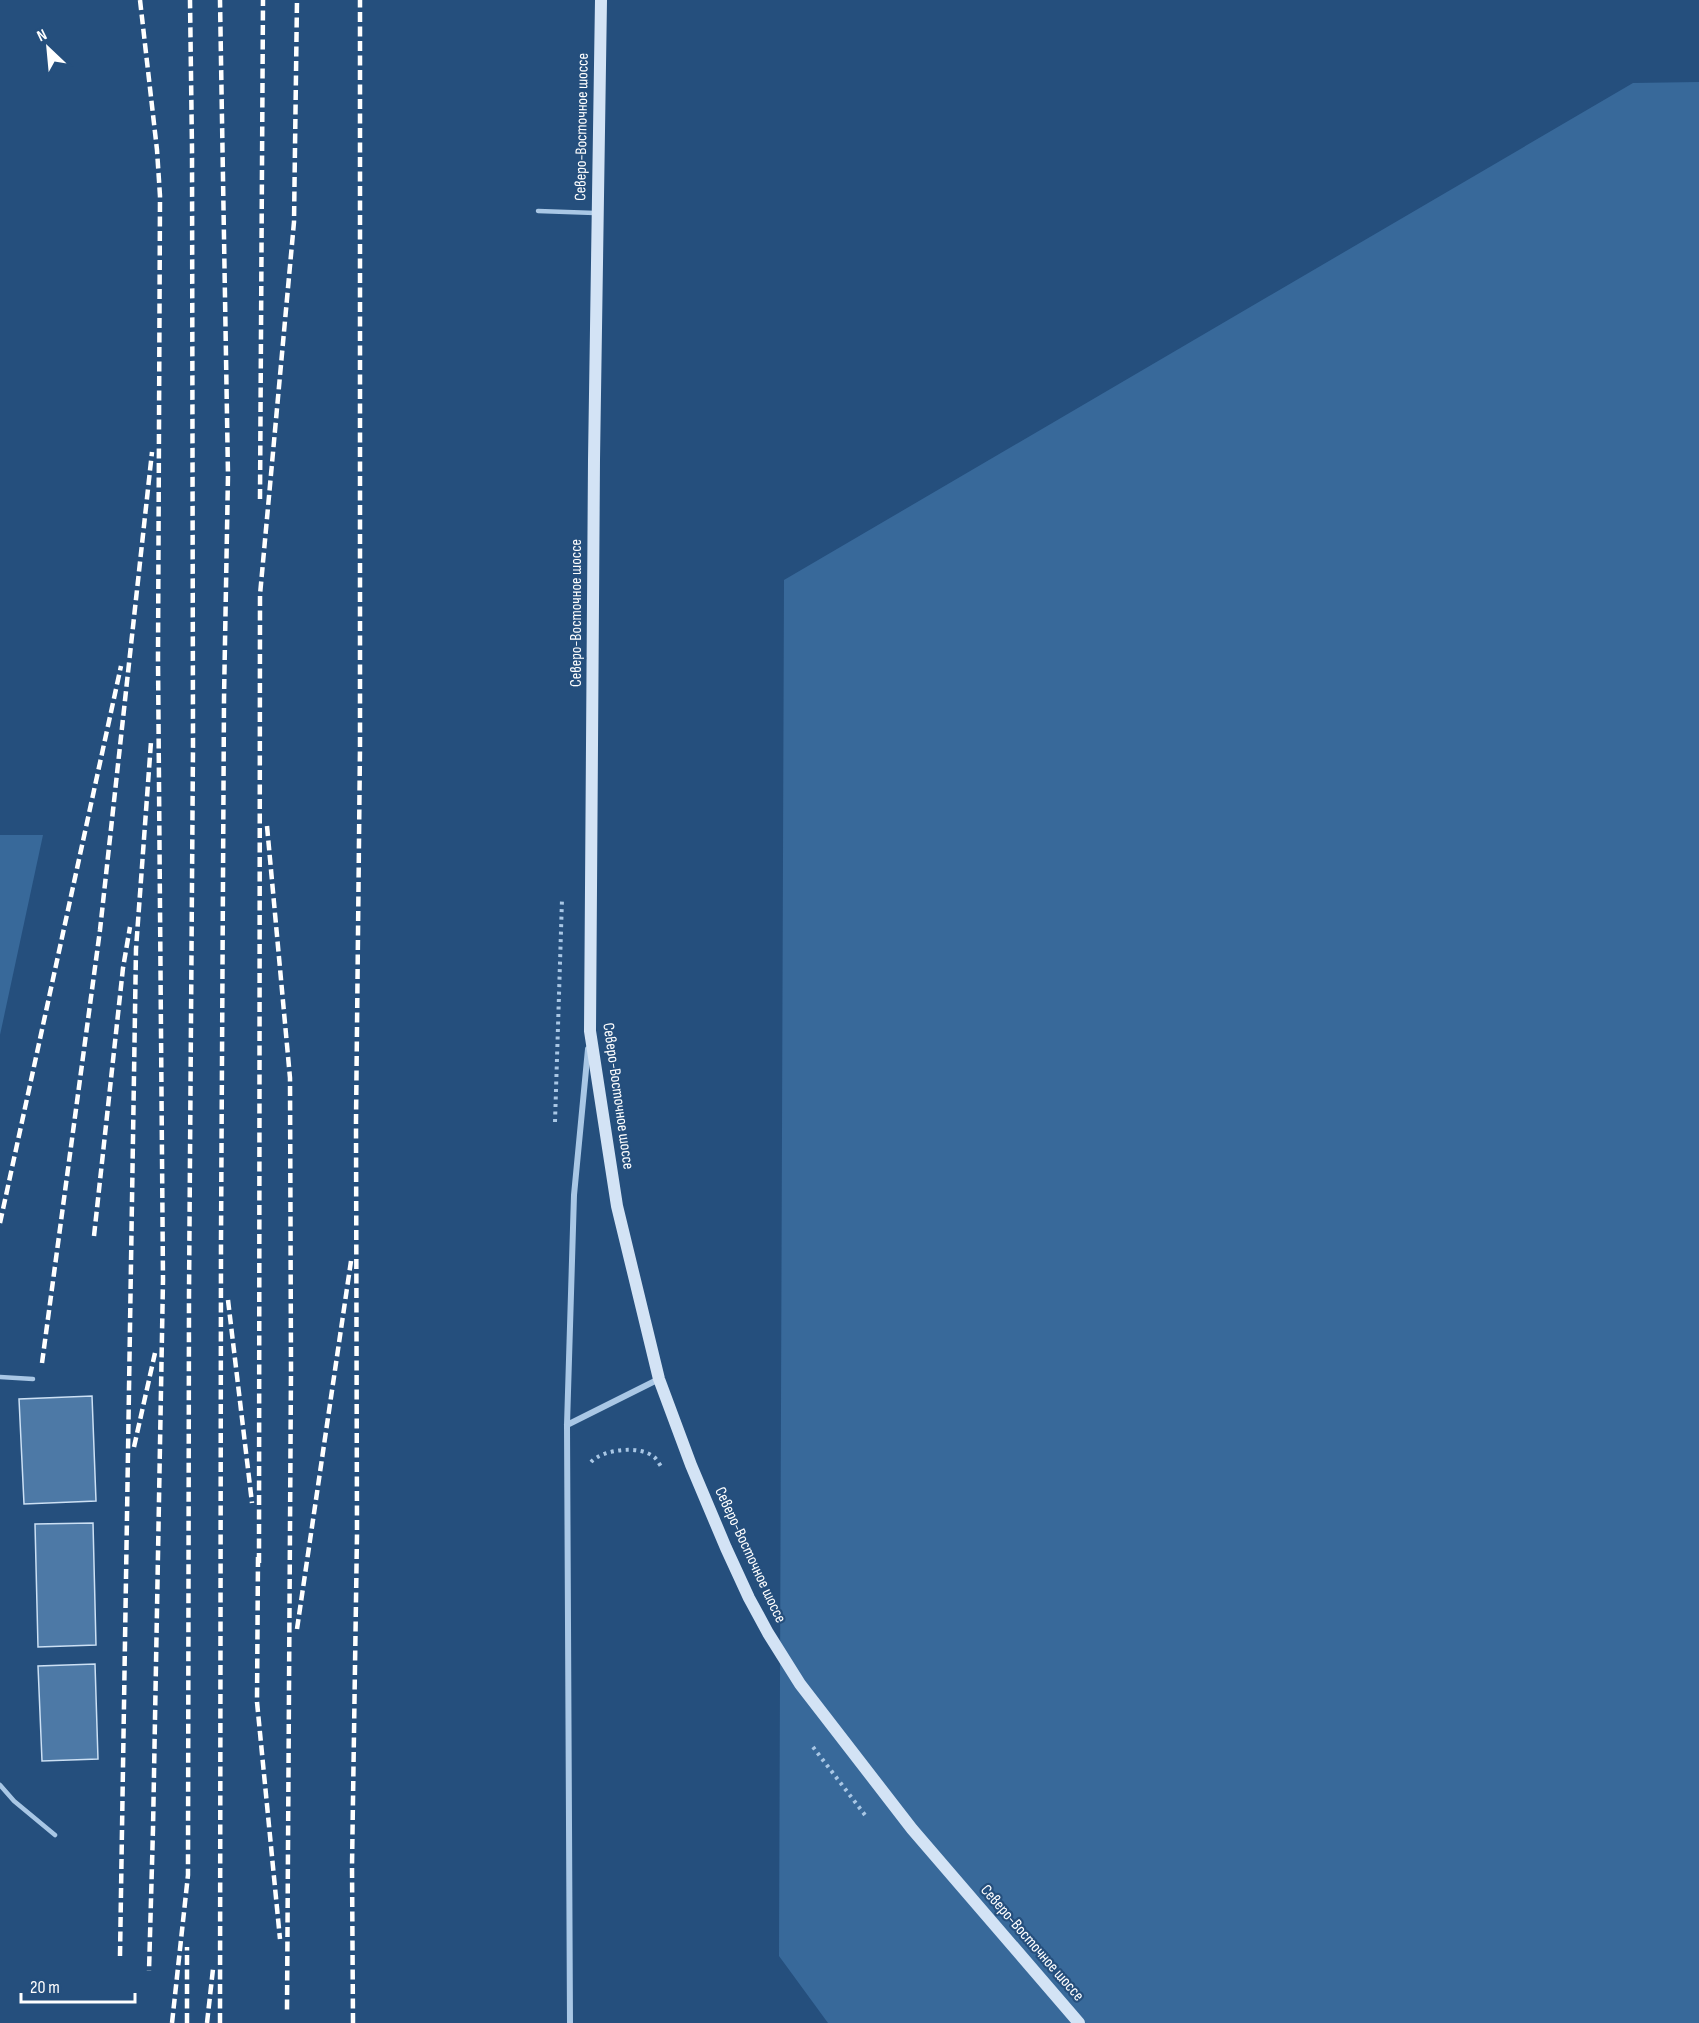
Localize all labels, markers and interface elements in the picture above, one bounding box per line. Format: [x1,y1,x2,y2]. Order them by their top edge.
north arrow [18,18,78,78]
text: N [34,25,50,46]
street label: Северо-Восточное шоссе [571,53,593,201]
street label: Северо-Восточное шоссе [567,539,586,687]
street label: Северо-Восточное шоссе [598,1021,638,1171]
street label: Северо-Восточное шоссе [710,1484,790,1626]
street label: Северо-Восточное шоссе [976,1881,1088,2005]
scale bar [21,1966,135,2004]
text: 20 m [30,1977,60,1998]

